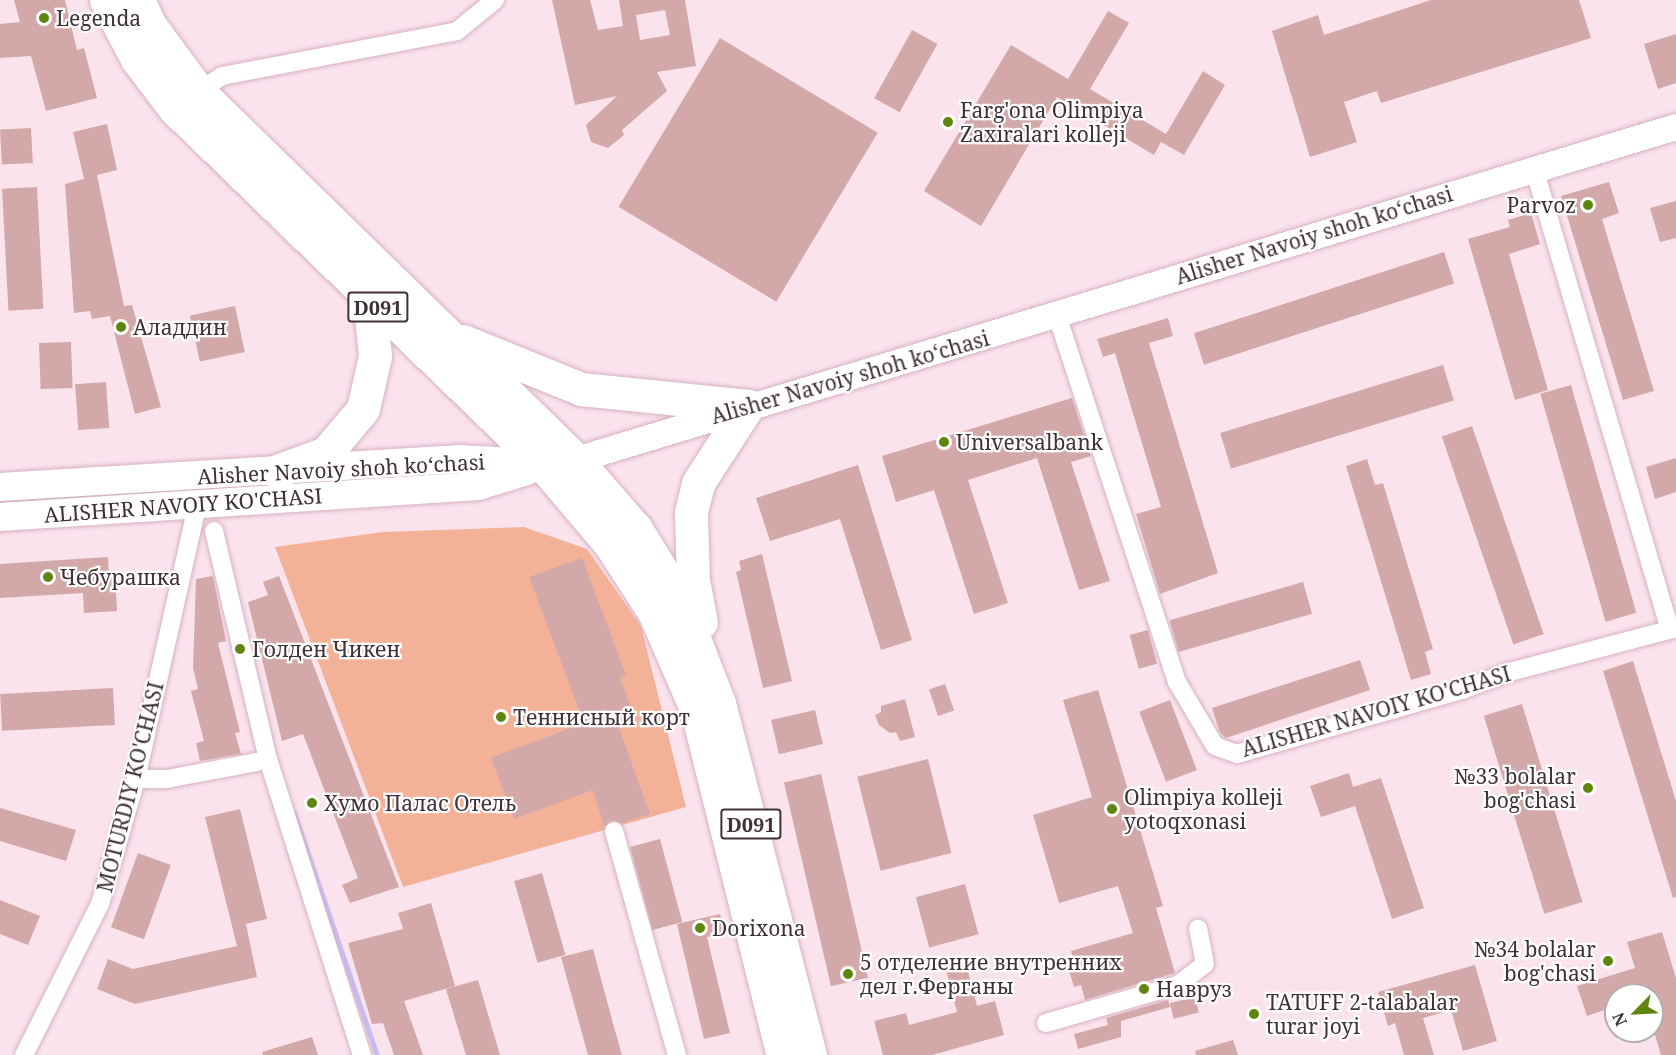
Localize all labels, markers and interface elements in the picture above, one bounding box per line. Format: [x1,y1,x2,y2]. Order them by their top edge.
place label: Legenda [56,5,141,31]
marker: Legenda [37,11,51,25]
place label: Farg'ona Olimpiya Zaxiralari kolleji [960,97,1144,147]
marker: Farg'ona Olimpiya Zaxiralari kolleji [941,115,955,129]
street label: Alisher Navoiy shoh koʻchasi [1173,181,1455,289]
place label: Parvoz [1507,192,1576,218]
marker: Parvoz [1581,198,1595,212]
road number: D091 [346,290,410,324]
place label: Аладдин [133,314,227,340]
marker: Аладдин [114,320,128,334]
street label: Alisher Navoiy shoh koʻchasi [708,325,992,429]
place label: Universalbank [956,429,1103,455]
marker: Universalbank [937,435,951,449]
street label: Alisher Navoiy shoh koʻchasi [196,449,486,489]
street label: ALISHER NAVOIY KO'CHASI [43,483,323,527]
place label: Чебурашка [60,564,181,590]
marker: Чебурашка [41,570,55,584]
place label: Голден Чикен [252,636,400,662]
marker: Голден Чикен [233,642,247,656]
street label: ALISHER NAVOIY KO'CHASI [1239,660,1513,762]
street label: MOTURDIY KO'CHASI [92,679,168,895]
place label: Теннисный корт [513,704,690,730]
marker: Теннисный корт [494,710,508,724]
place label: №33 bolalar bog'chasi [1454,763,1576,813]
marker: №33 bolalar bog'chasi [1581,781,1595,795]
place label: Olimpiya kolleji yotoqxonasi [1124,784,1283,834]
place label: Хумо Палас Отель [324,790,516,816]
marker: Хумо Палас Отель [305,796,319,810]
marker: Olimpiya kolleji yotoqxonasi [1105,802,1119,816]
road number: D091 [720,807,783,841]
place label: Dorixona [712,915,806,941]
marker: Dorixona [693,921,707,935]
place label: №34 bolalar bog'chasi [1474,936,1596,986]
place label: 5 отделение внутренних дел г.Ферганы [860,949,1122,999]
marker: №34 bolalar bog'chasi [1601,954,1615,968]
marker: 5 отделение внутренних дел г.Ферганы [841,967,855,981]
place label: Навруз [1156,976,1232,1002]
marker: Навруз [1137,982,1151,996]
north arrow [1604,983,1664,1043]
place label: TATUFF 2-talabalar turar joyi [1266,989,1458,1039]
marker: TATUFF 2-talabalar turar joyi [1247,1007,1261,1021]
text: N [1607,1009,1632,1030]

